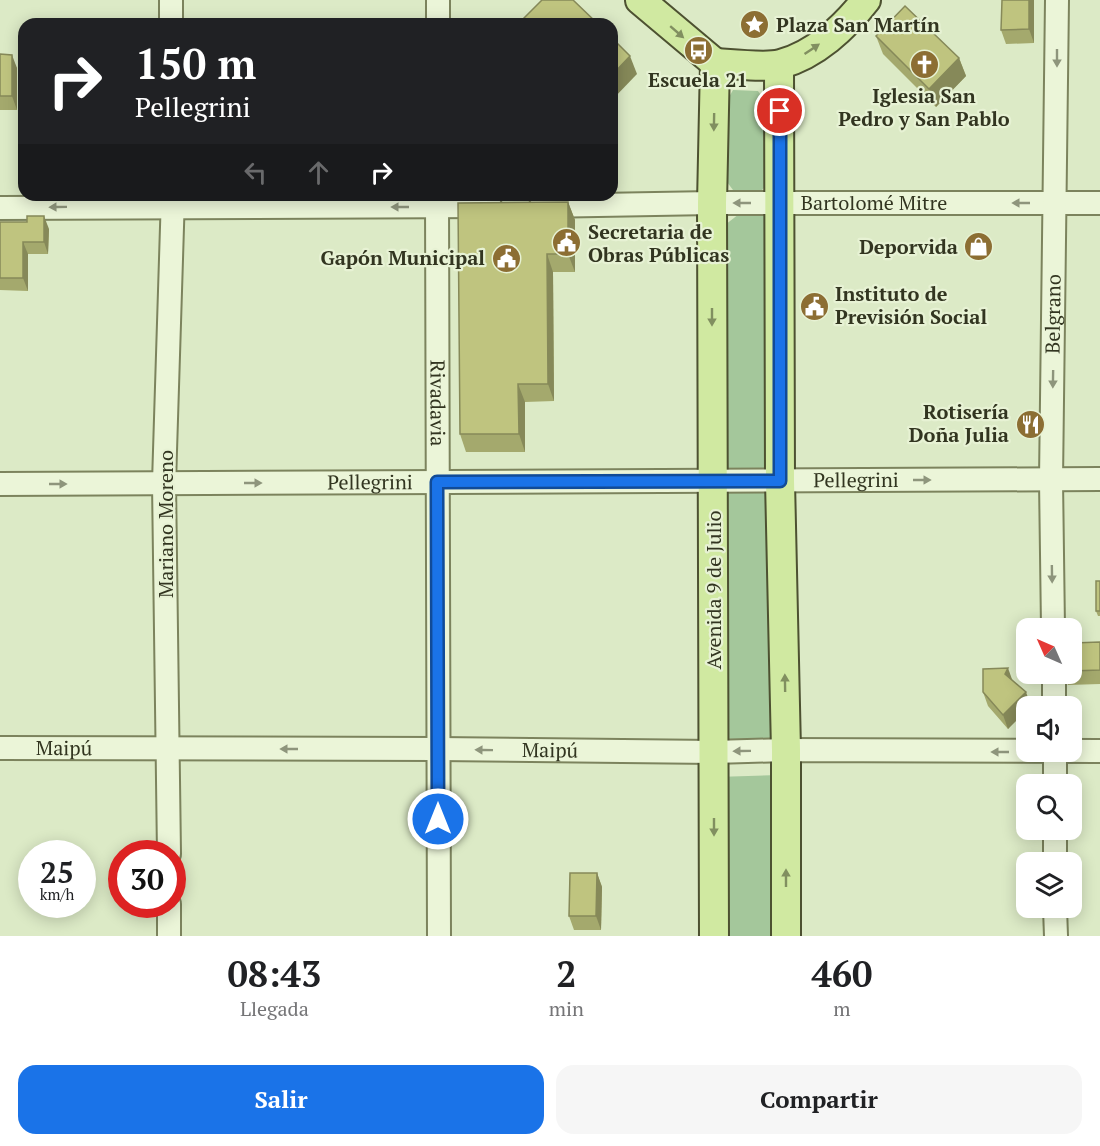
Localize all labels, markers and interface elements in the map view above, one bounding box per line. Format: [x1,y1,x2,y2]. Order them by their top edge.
place icon: Plaza San Martín [739,9,771,41]
place label: Plaza San Martín [776,11,940,38]
one-way arrow [669,25,684,38]
bus stop icon: Escuela 21 [682,34,714,66]
text: 150 m [135,35,256,91]
icon: right [36,42,114,120]
one-way arrow [803,43,819,55]
church icon: Iglesia San Pedro y San Pablo [908,49,940,81]
one-way arrow [1052,49,1062,68]
place label: Escuela 21 [648,66,748,93]
place label: Iglesia San Pedro y San Pablo [838,82,1010,132]
pin [754,85,805,136]
text: Pellegrini [135,89,251,125]
icon: arrive [763,94,796,127]
one-way arrow [709,112,719,131]
icon: left [239,156,272,189]
icon: ahead [302,156,335,189]
icon: right [365,156,398,189]
street label: Bartolomé Mitre [801,189,947,216]
one-way arrow [732,198,751,208]
one-way arrow [1011,198,1030,208]
one-way arrow [48,202,67,212]
one-way arrow [390,202,409,212]
place label: Secretaria de Obras Públicas [588,218,729,268]
public building icon: Secretaria de Obras Públicas [551,227,583,259]
shop icon: Deporvida [963,231,995,263]
place label: Deporvida [859,233,958,260]
public building icon: Gapón Municipal [490,242,522,274]
place label: Gapón Municipal [321,244,485,271]
street label: Belgrano [1039,274,1067,354]
place label: Instituto de Previsión Social [835,280,987,330]
public building icon: Instituto de Previsión Social [798,290,830,322]
one-way arrow [707,307,717,326]
street label: Rivadavia [424,360,452,446]
one-way arrow [1048,370,1057,389]
place label: Rotisería Doña Julia [909,398,1009,448]
restaurant icon: Rotisería Doña Julia [1014,408,1046,440]
street label: Mariano Moreno [152,450,179,598]
street label: Pellegrini [813,466,899,493]
street label: Pellegrini [327,468,413,496]
one-way arrow [913,475,932,485]
one-way arrow [244,478,263,488]
one-way arrow [49,479,68,489]
street label: Avenida 9 de Julio [700,511,727,669]
one-way arrow [1047,565,1057,584]
north arrow [1016,618,1082,684]
map controls [1016,618,1082,918]
one-way arrow [780,673,789,692]
button: sound [1016,696,1082,762]
street label: Maipú [36,734,92,761]
street label: Maipú [522,736,578,764]
one-way arrow [279,744,298,754]
one-way arrow [474,745,493,754]
one-way arrow [732,747,751,756]
one-way arrow [990,747,1009,757]
button: search [1016,774,1082,840]
position arrow [406,787,470,851]
one-way arrow [709,817,719,836]
speed limit sign: 30 [108,840,186,918]
text: 25 [40,852,74,892]
button: layers [1016,852,1082,918]
one-way arrow [781,868,791,887]
text: km/h [40,884,74,904]
text: 08:43 [228,950,321,997]
text: 2 [556,950,577,997]
text: 460 [811,950,872,997]
text: Llegada [240,995,309,1022]
text: min [549,995,584,1022]
text: m [833,995,851,1022]
button: Salir [18,1065,544,1134]
button: Compartir [556,1065,1082,1134]

